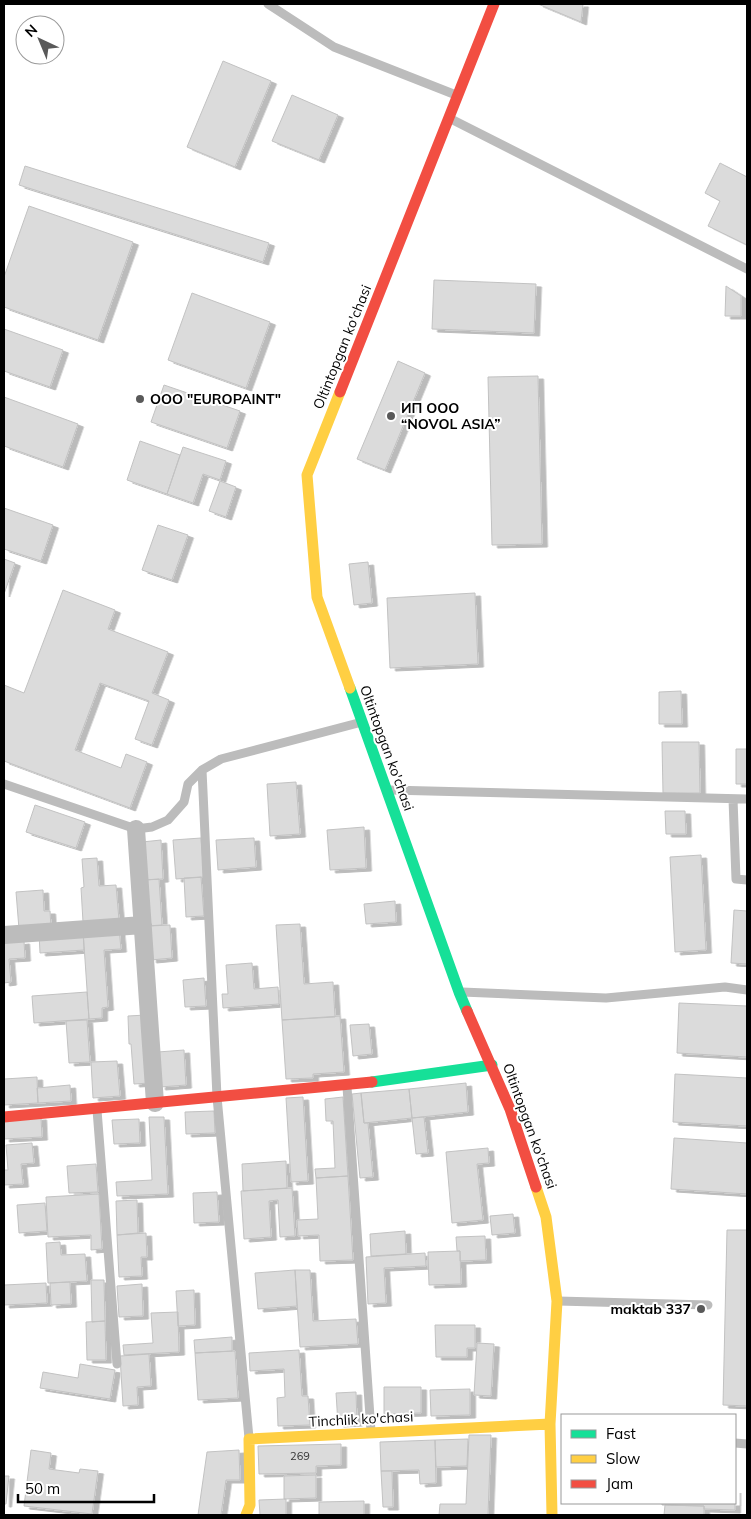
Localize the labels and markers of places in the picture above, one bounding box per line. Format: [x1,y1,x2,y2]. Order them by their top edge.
place label: OOO "EUROPAINT" [150,390,281,408]
marker: OOO "EUROPAINT" [134,393,146,405]
place label: ИП ООО “NOVOL ASIA” [401,399,500,433]
marker: ИП ООО “NOVOL ASIA” [385,410,397,422]
place label: maktab 337 [611,1300,691,1318]
marker: maktab 337 [695,1303,707,1315]

